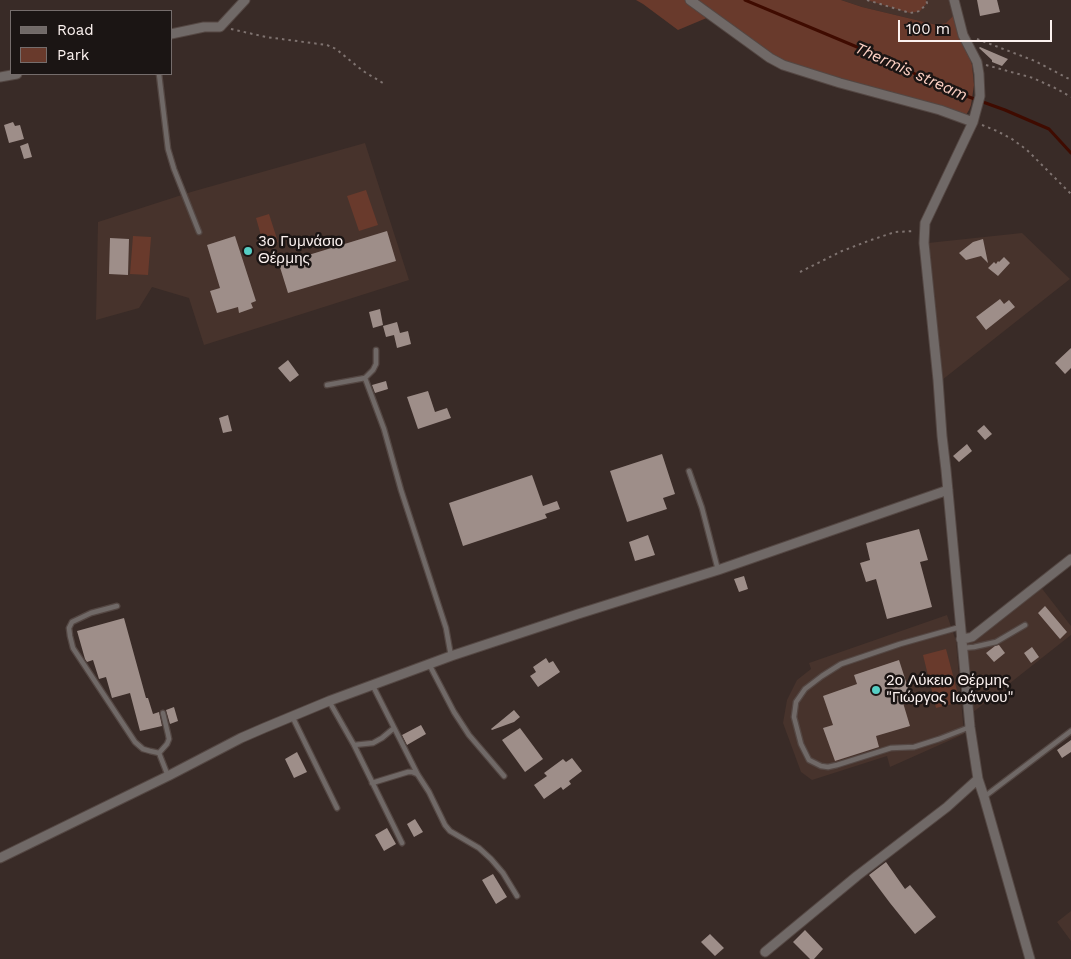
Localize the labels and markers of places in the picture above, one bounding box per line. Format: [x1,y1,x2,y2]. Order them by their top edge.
place label: 3ο Γυμνάσιο Θέρμης [258,233,343,268]
marker: 3ο Γυμνάσιο Θέρμης [242,245,254,257]
place label: 2ο Λύκειο Θέρμης "Γιώργος Ιωάννου" [886,672,1014,707]
marker: 2ο Λύκειο Θέρμης "Γιώργος Ιωάννου" [870,684,882,696]

